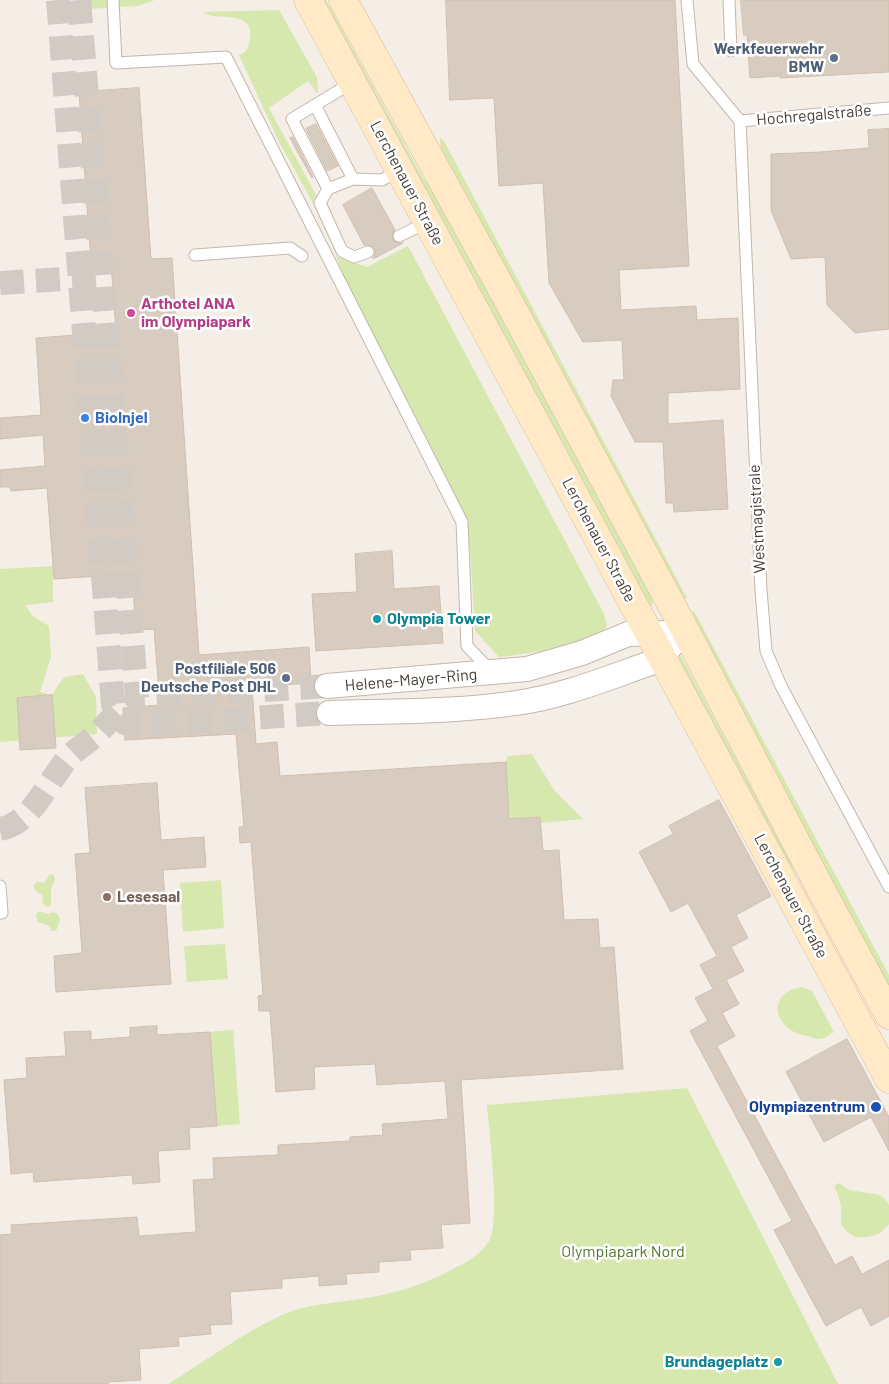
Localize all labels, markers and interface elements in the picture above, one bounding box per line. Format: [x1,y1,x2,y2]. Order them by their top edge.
place label: Werkfeuerwehr BMW [714,39,824,77]
marker: Werkfeuerwehr BMW [828,52,840,64]
street label: Hochregalstraße [756,100,872,130]
street label: Lerchenauer Straße [366,117,448,249]
place label: Arthotel ANA im Olympiapark [141,294,251,332]
marker: Arthotel ANA im Olympiapark [125,307,137,319]
place label: BioInjel [95,408,148,428]
marker: BioInjel [79,412,91,424]
street label: Westmagistrale [745,464,769,574]
street label: Lerchenauer Straße [558,474,640,606]
place label: Olympia Tower [387,609,490,629]
marker: Olympia Tower [371,613,383,625]
place label: Postfiliale 506 Deutsche Post DHL [141,659,276,697]
street label: Helene-Mayer-Ring [344,665,478,695]
marker: Postfiliale 506 Deutsche Post DHL [280,672,292,684]
street label: Lerchenauer Straße [750,830,832,962]
place label: Lesesaal [117,887,180,907]
marker: Lesesaal [101,891,113,903]
place label: Olympiazentrum [749,1097,865,1117]
marker: Olympiazentrum [869,1100,883,1114]
park label: Olympiapark Nord [561,1242,685,1262]
place label: Brundageplatz [665,1352,768,1372]
marker: Brundageplatz [772,1356,784,1368]

